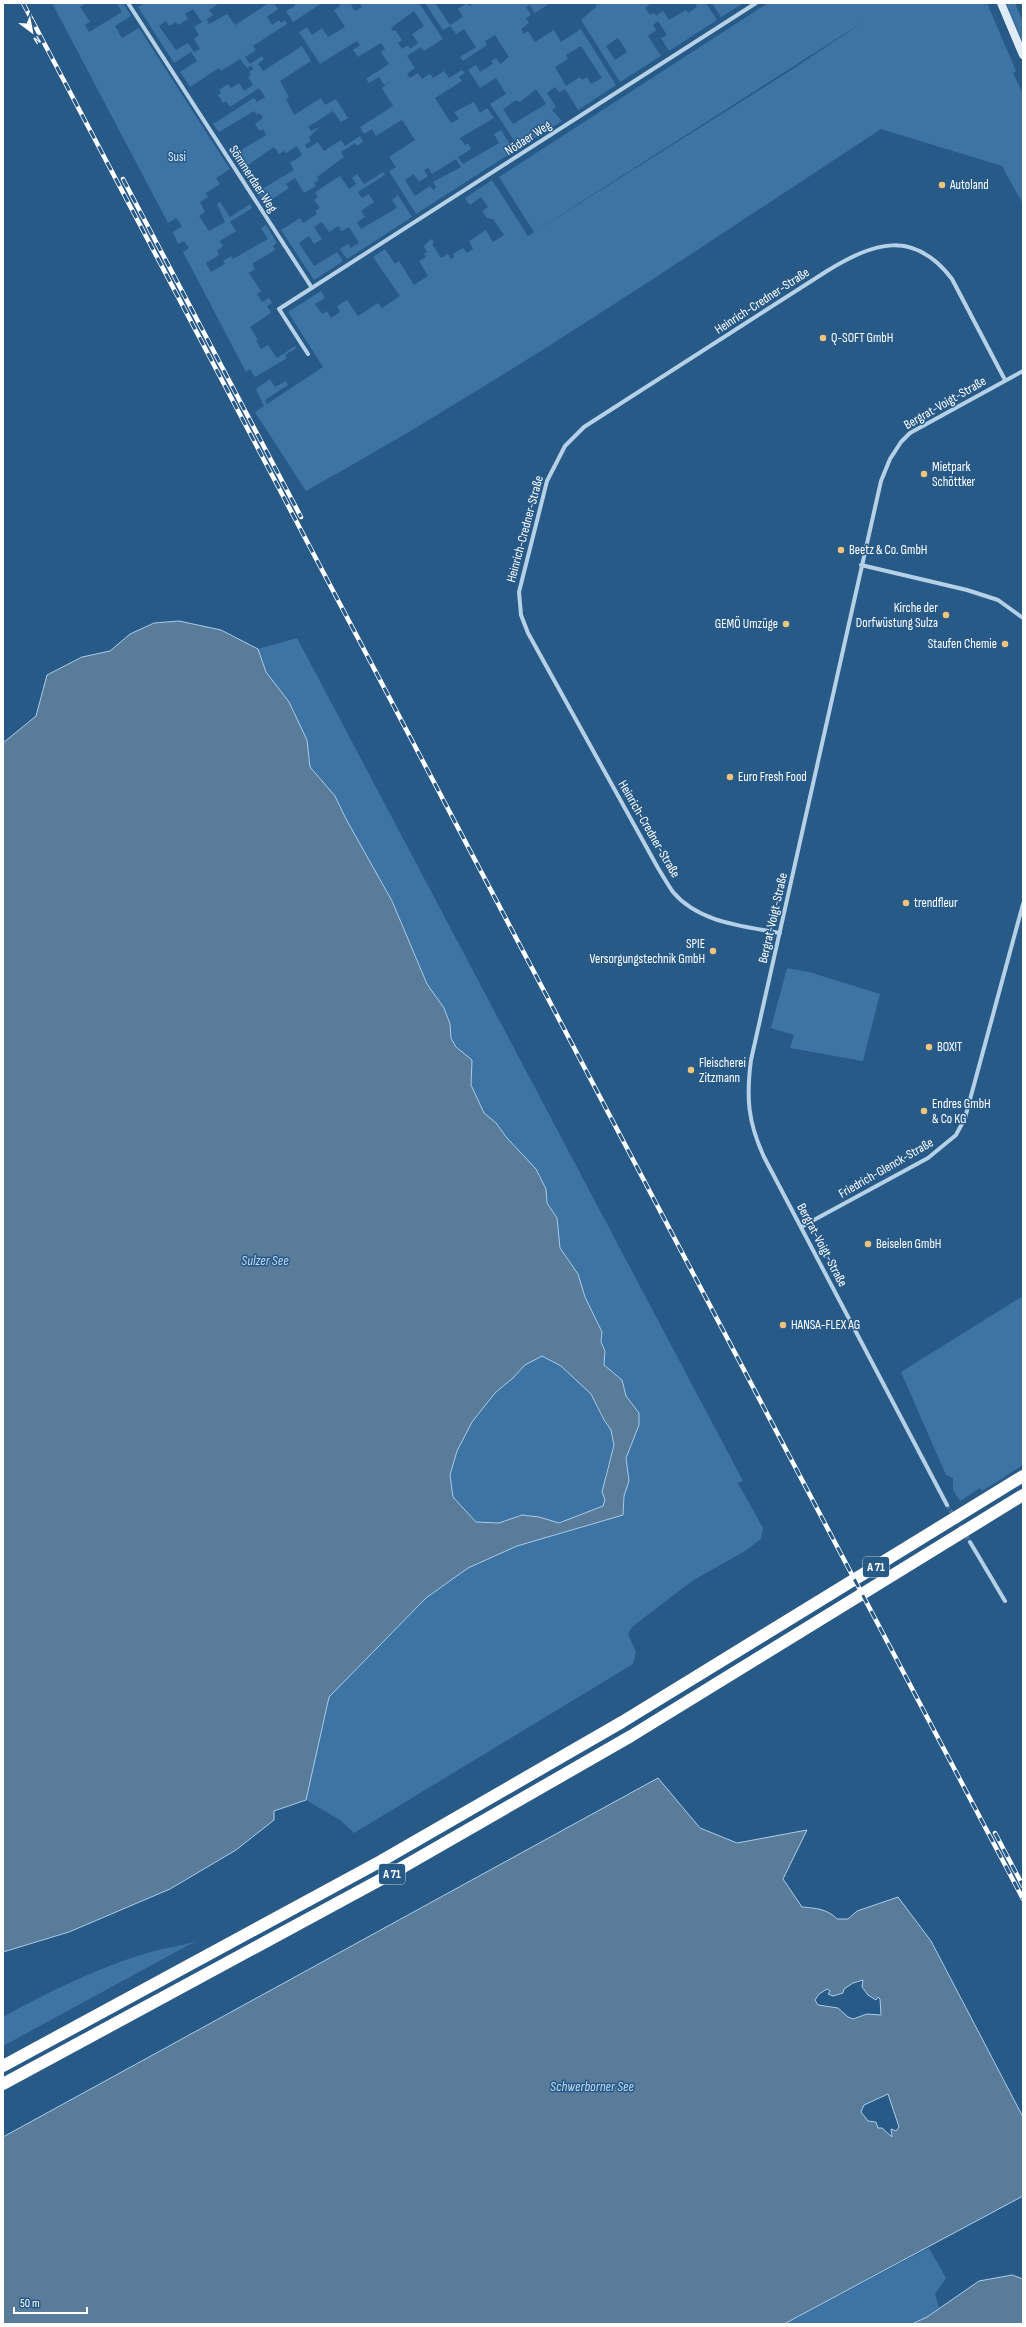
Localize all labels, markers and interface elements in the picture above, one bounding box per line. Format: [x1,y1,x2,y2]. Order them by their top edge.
north arrow [12,12,52,52]
text: N [31,33,43,47]
street label: Nödaer Weg [502,117,554,159]
street label: Sömmerdaer Weg [225,143,281,215]
park label: Susi [168,149,186,165]
place label: Autoland [949,177,989,193]
marker: Autoland [937,180,947,190]
street label: Heinrich-Credner-Straße [712,264,812,338]
place label: Q-SOFT GmbH [831,330,893,346]
marker: Q-SOFT GmbH [818,333,828,343]
street label: Bergrat-Voigt-Straße [901,373,989,433]
place label: Mietpark Schöttker [932,459,976,490]
marker: Mietpark Schöttker [919,469,929,479]
street label: Heinrich-Credner-Straße [503,474,547,584]
place label: Beetz & Co. GmbH [849,542,927,558]
marker: Beetz & Co. GmbH [836,545,846,555]
place label: Kirche der Dorfwüstung Sulza [856,600,938,631]
marker: Kirche der Dorfwüstung Sulza [941,610,951,620]
place label: GEMÖ Umzüge [715,615,778,632]
marker: GEMÖ Umzüge [781,619,791,629]
place label: Staufen Chemie [928,636,997,652]
marker: Staufen Chemie [1000,639,1010,649]
place label: Euro Fresh Food [738,769,807,785]
marker: Euro Fresh Food [725,772,735,782]
street label: Heinrich-Credner-Straße [615,777,683,881]
street label: Bergrat-Voigt-Straße [755,871,791,965]
place label: trendfleur [914,895,958,911]
marker: trendfleur [901,898,911,908]
place label: SPIE Versorgungstechnik GmbH [590,936,705,967]
marker: SPIE Versorgungstechnik GmbH [708,946,718,956]
place label: BOX!T [937,1039,962,1055]
marker: BOX!T [924,1042,934,1052]
place label: Fleischerei Zitzmann [699,1055,746,1086]
marker: Fleischerei Zitzmann [686,1065,696,1075]
place label: Endres GmbH & Co KG [932,1096,991,1127]
marker: Endres GmbH & Co KG [919,1106,929,1116]
street label: Friedrich-Glenck-Straße [836,1134,936,1202]
street label: Bergrat-Voigt-Straße [793,1200,851,1290]
place label: Beiselen GmbH [876,1236,941,1252]
marker: Beiselen GmbH [863,1239,873,1249]
water label: Sulzer See [241,1252,289,1269]
place label: HANSA-FLEX AG [791,1317,860,1333]
marker: HANSA-FLEX AG [778,1320,788,1330]
road number: A 71 [863,1557,889,1577]
road number: A 71 [379,1864,405,1884]
water label: Schwerborner See [550,2078,634,2095]
scale bar [14,2289,87,2315]
text: 50 m [20,2296,40,2311]

